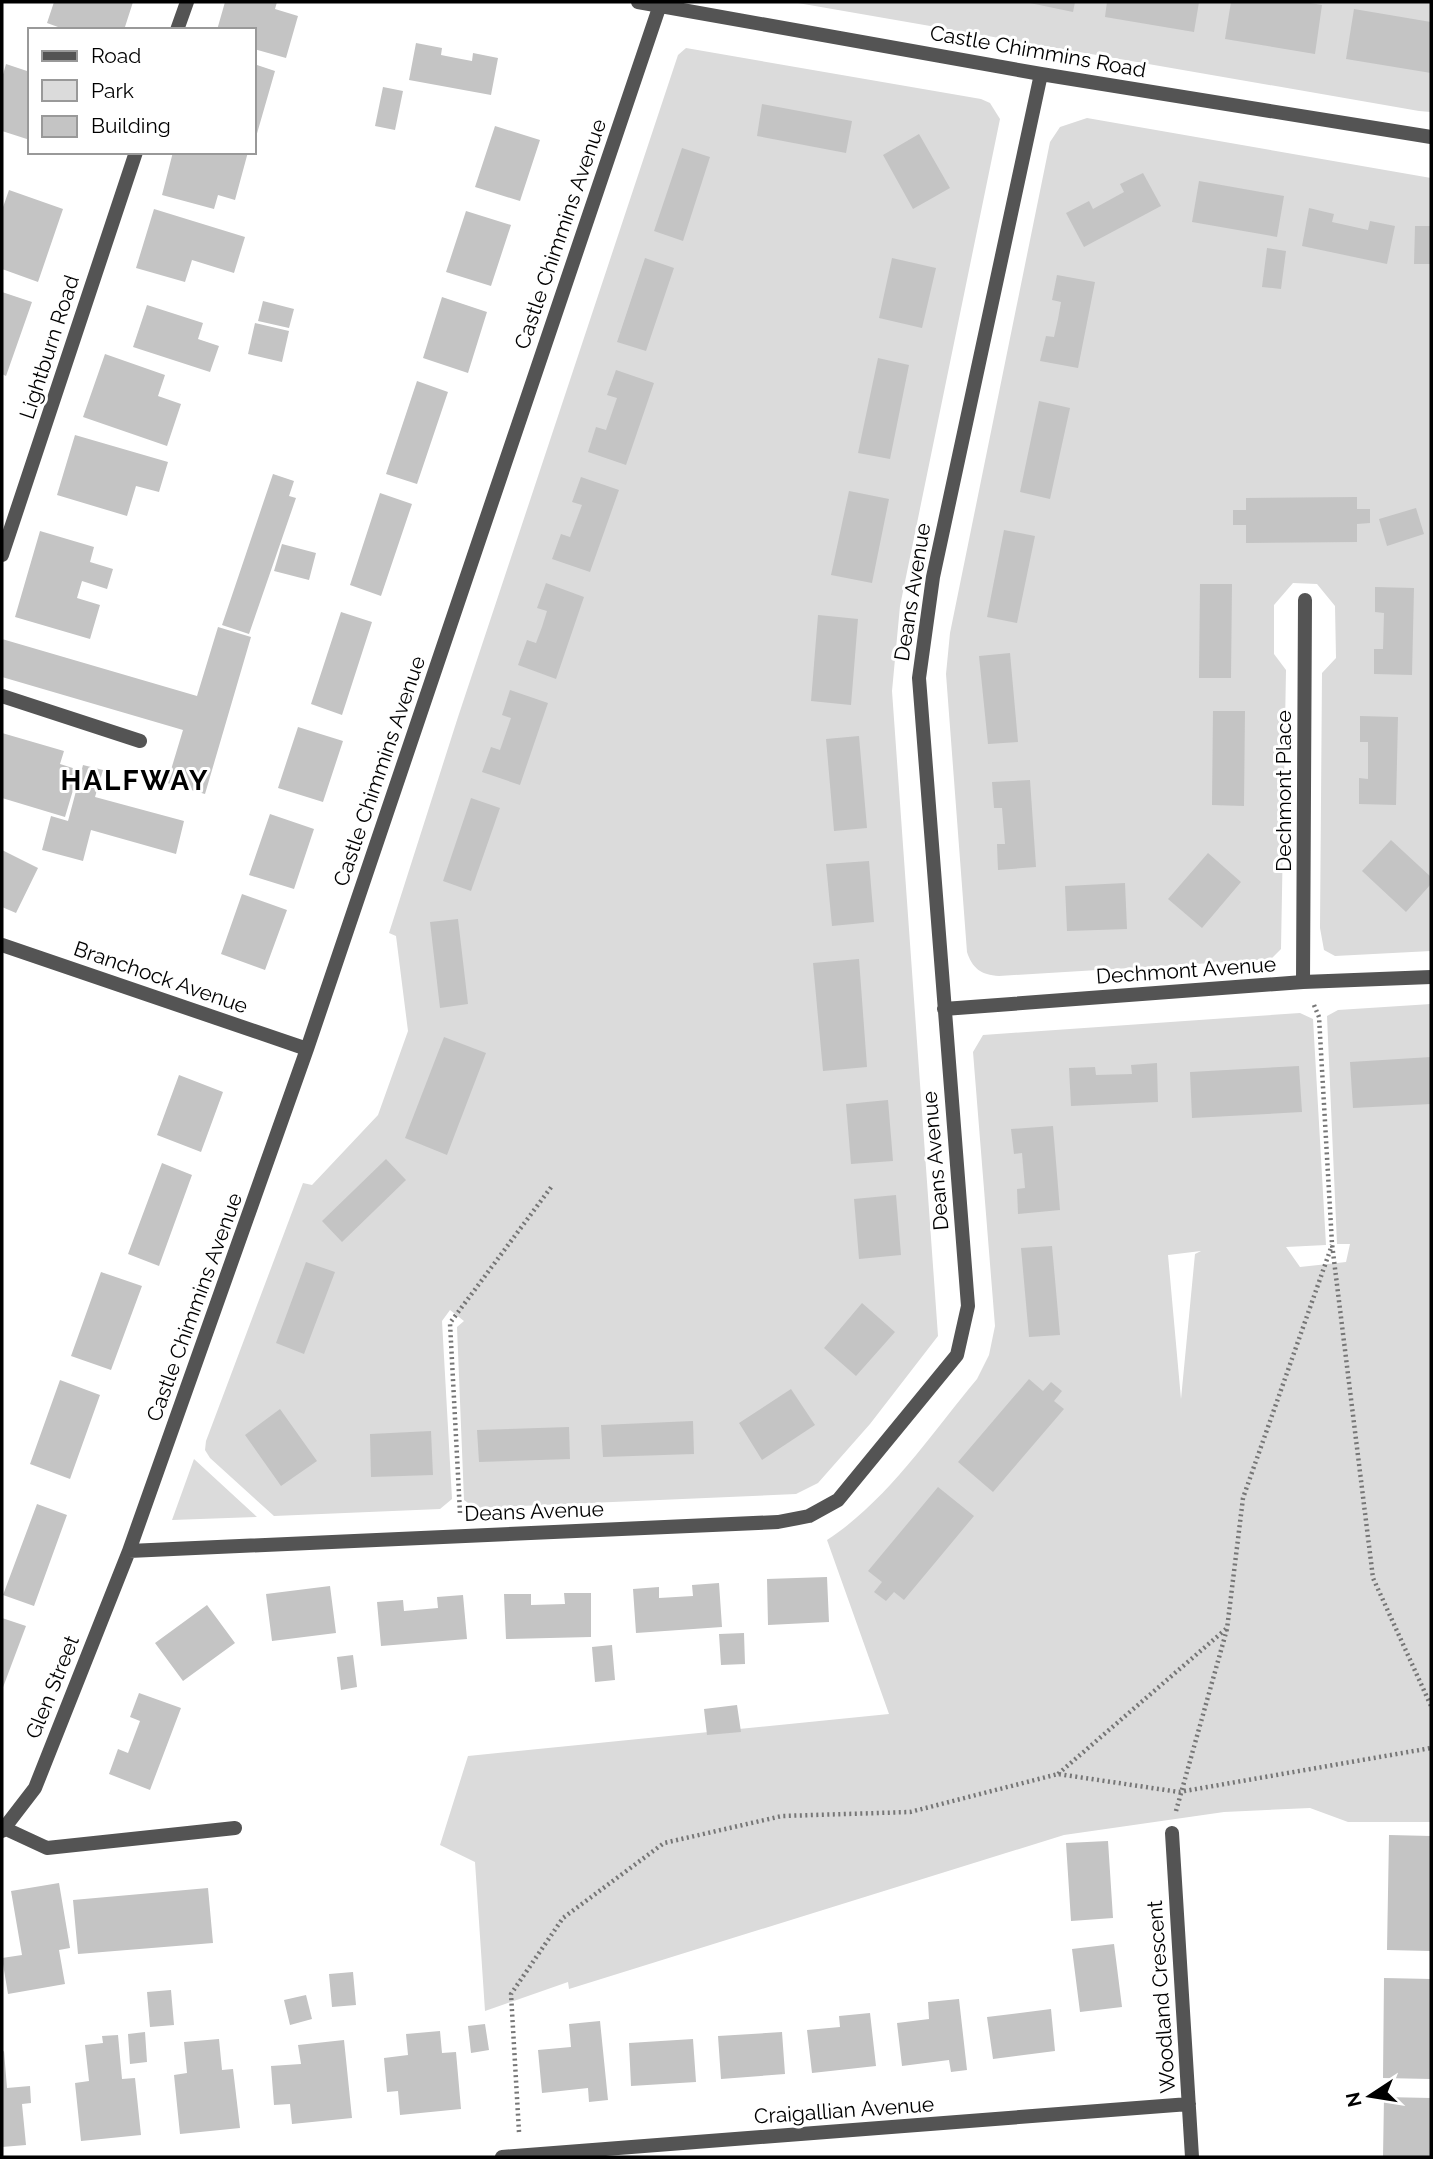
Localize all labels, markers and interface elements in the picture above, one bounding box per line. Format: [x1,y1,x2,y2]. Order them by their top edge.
street label: Castle Chimmins Road [928,20,1148,82]
legend [28,28,256,154]
text: Road [91,43,141,68]
text: Park [91,78,134,103]
text: Building [91,113,171,138]
street label: Castle Chimmins Avenue [509,116,611,352]
street label: Lightburn Road [14,272,84,422]
street label: Deans Avenue [889,521,935,663]
street label: Castle Chimmins Avenue [328,653,430,889]
street label: Dechmont Place [1271,710,1296,872]
district label: HALFWAY [60,764,210,797]
street label: Branchock Avenue [71,936,251,1018]
street label: Dechmont Avenue [1095,951,1277,989]
street label: Deans Avenue [916,1090,954,1232]
street label: Castle Chimmins Avenue [141,1189,247,1425]
street label: Deans Avenue [464,1496,604,1526]
street label: Glen Street [20,1632,84,1742]
street label: Woodland Crescent [1142,1900,1180,2094]
north arrow [1335,2061,1405,2131]
text: N [1341,2090,1366,2109]
street label: Craigallian Avenue [753,2091,935,2129]

